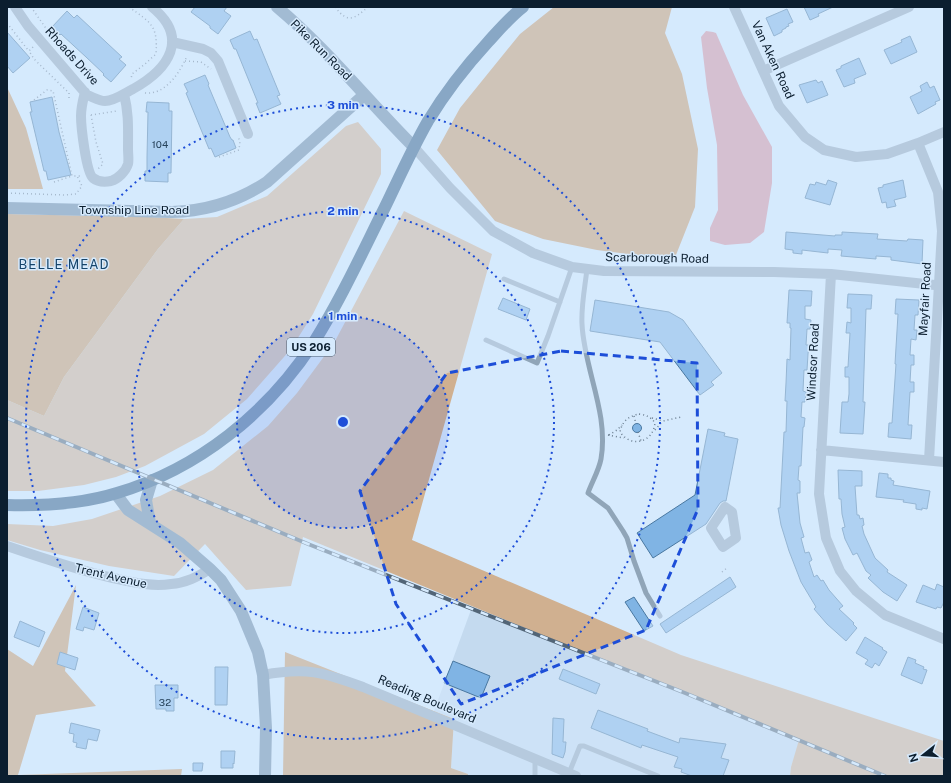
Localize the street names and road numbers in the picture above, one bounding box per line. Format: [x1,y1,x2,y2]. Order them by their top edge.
street label: Pike Run Road [288,17,354,83]
street label: Van Aken Road [749,19,797,101]
street label: Rhoads Drive [42,24,102,88]
street label: Township Line Road [79,203,189,217]
street label: Scarborough Road [605,250,709,266]
street label: Mayfair Road [916,262,934,336]
street label: Windsor Road [804,323,822,401]
road number: US 206 [287,338,335,356]
street label: Trent Avenue [74,561,149,591]
street label: Reading Boulevard [376,672,478,726]

